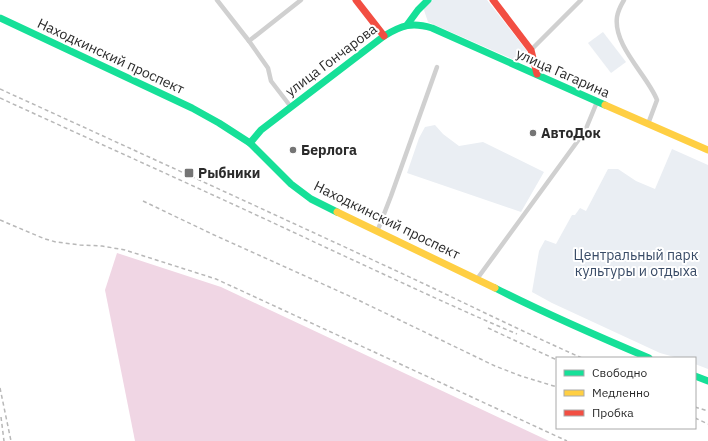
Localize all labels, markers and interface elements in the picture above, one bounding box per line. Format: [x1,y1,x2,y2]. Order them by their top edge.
street label: Находкинский проспект [35,14,188,98]
street label: улица Гончарова [282,19,381,100]
street label: улица Гагарина [513,44,613,102]
place label: АвтоДок [541,124,601,142]
marker: АвтоДок [528,128,538,138]
place label: Берлога [301,141,357,159]
marker: Берлога [288,145,298,155]
place label: Рыбники [198,164,260,182]
marker: Рыбники [183,167,195,179]
street label: Находкинский проспект [311,177,463,263]
park label: Центральный парк культуры и отдыха [574,246,699,280]
legend [556,357,696,429]
text: Свободно [592,365,648,380]
text: Медленно [592,385,650,400]
text: Пробка [592,405,634,420]

